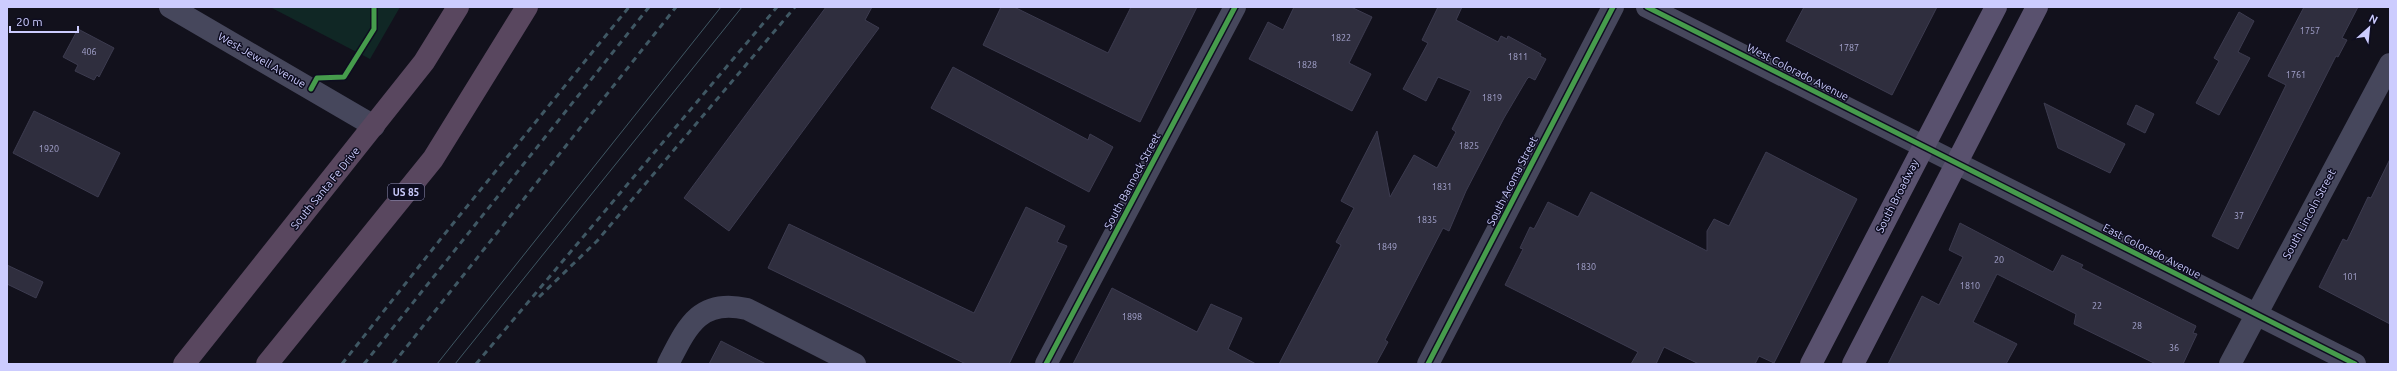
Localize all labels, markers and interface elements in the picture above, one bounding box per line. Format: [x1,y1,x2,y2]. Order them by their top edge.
scale bar [10,8,78,34]
north arrow [2349,8,2389,48]
text: N [2367,12,2380,26]
text: 20 m [16,15,43,28]
house number: 1757 [2300,26,2320,36]
street label: West Jewell Avenue [216,30,308,90]
house number: 1822 [1331,33,1351,43]
street label: West Colorado Avenue [1745,41,1851,103]
house number: 1787 [1839,43,1859,53]
house number: 406 [81,47,97,57]
house number: 1811 [1508,52,1528,62]
house number: 1828 [1297,60,1317,70]
house number: 1761 [2286,70,2306,80]
house number: 1819 [1482,93,1502,103]
street label: South Bannock Street [1102,130,1163,231]
street label: South Acoma Street [1484,134,1540,228]
house number: 1825 [1459,141,1479,151]
house number: 1920 [39,144,59,154]
street label: South Santa Fe Drive [288,145,362,231]
street label: South Broadway [1873,157,1921,235]
street label: South Lincoln Street [2280,166,2338,261]
house number: 1831 [1432,182,1452,192]
road number: US 85 [388,184,424,200]
house number: 37 [2234,211,2244,221]
house number: 1835 [1417,215,1437,225]
street label: East Colorado Avenue [2101,221,2203,281]
house number: 1849 [1377,242,1397,252]
house number: 20 [1994,255,2004,265]
house number: 1830 [1576,262,1596,272]
house number: 101 [2342,272,2358,282]
house number: 1810 [1960,281,1980,291]
house number: 22 [2092,301,2102,311]
house number: 1898 [1122,312,1142,322]
house number: 28 [2132,321,2142,331]
house number: 36 [2169,343,2179,353]

